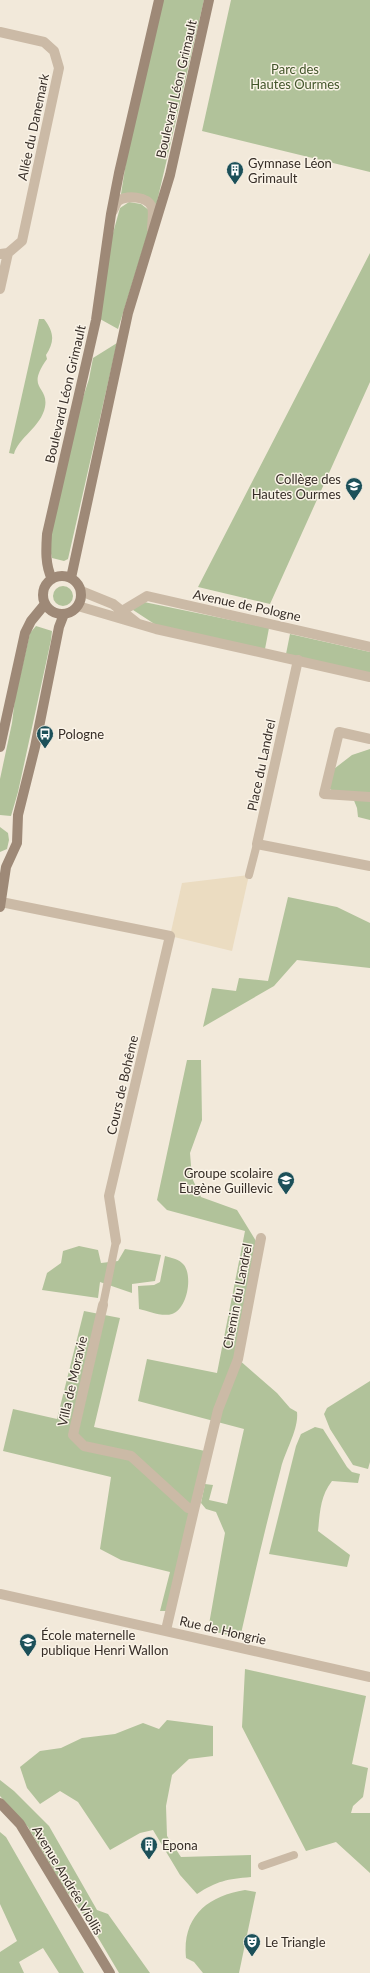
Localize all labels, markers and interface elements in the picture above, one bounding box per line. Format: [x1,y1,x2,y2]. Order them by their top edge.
street label: Boulevard Léon Grimault [152,18,200,160]
park label: Parc des Hautes Ourmes [250,61,340,92]
street label: Allée du Danemark [14,72,52,182]
place label: Gymnase Léon Grimault [248,155,332,186]
building icon: Gymnase Léon Grimault [225,160,245,185]
street label: Boulevard Léon Grimault [41,323,89,465]
place label: Collège des Hautes Ourmes [252,471,341,502]
school or university icon: Collège des Hautes Ourmes [344,476,364,501]
street label: Avenue de Pologne [192,586,303,624]
street label: Place du Landrel [243,718,279,812]
bus stop icon: Pologne [35,724,55,749]
place label: Pologne [58,726,104,742]
street label: Cours de Bohême [103,1034,141,1136]
place label: Groupe scolaire Eugène Guillevic [179,1165,273,1196]
school or university icon: Groupe scolaire Eugène Guillevic [276,1170,296,1195]
street label: Chemin du Landrel [219,1242,255,1350]
street label: Villa de Moravie [54,1334,90,1428]
street label: Rue de Hongrie [178,1612,268,1648]
place label: École maternelle publique Henri Wallon [41,1627,169,1658]
school or university icon: École maternelle publique Henri Wallon [18,1632,38,1657]
street label: Avenue Andrée Viollis [29,1823,107,1938]
building icon: Epona [139,1835,159,1860]
place label: Epona [162,1837,198,1853]
theatre icon: Le Triangle [242,1932,262,1957]
place label: Le Triangle [265,1934,326,1950]

